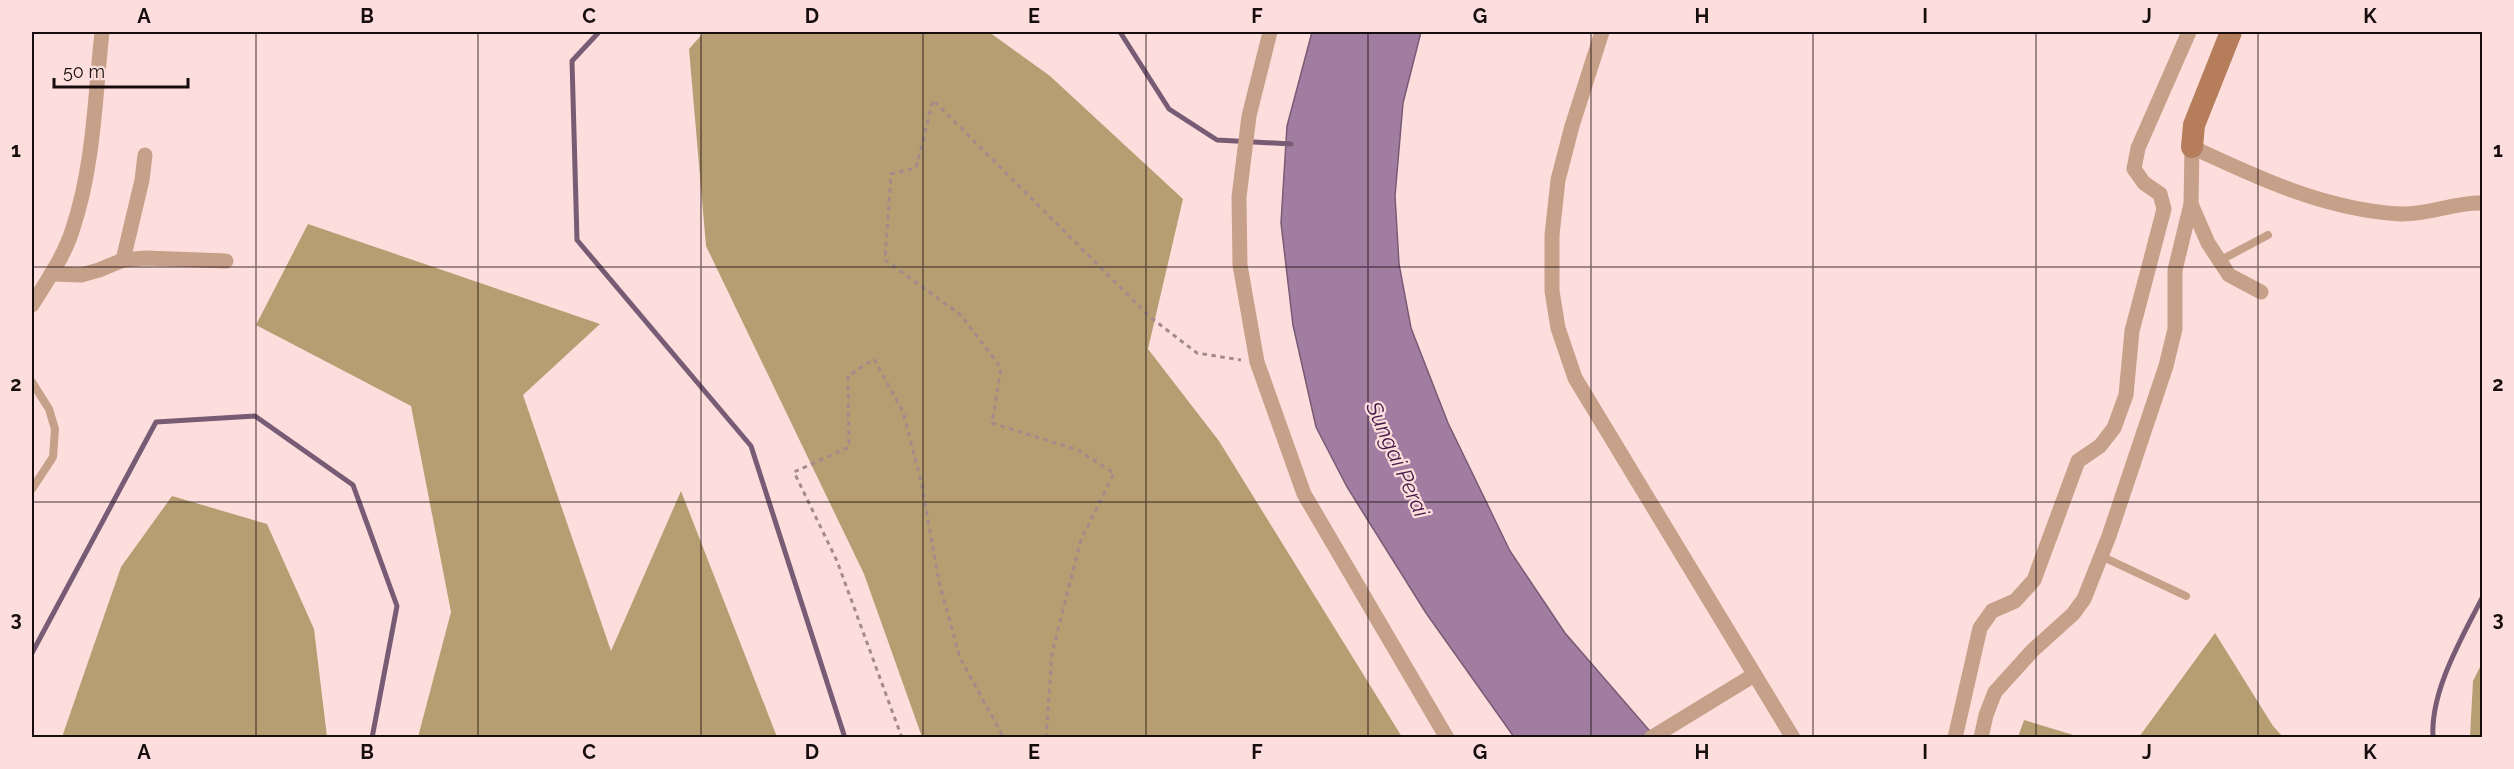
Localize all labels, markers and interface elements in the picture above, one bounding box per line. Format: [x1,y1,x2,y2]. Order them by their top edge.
text: A [137,4,151,28]
text: B [360,4,374,28]
text: C [582,4,596,28]
text: D [805,4,819,28]
text: E [1028,4,1040,28]
text: F [1251,4,1263,28]
text: G [1473,4,1487,28]
text: H [1695,4,1709,28]
text: I [1922,4,1928,28]
text: J [2142,4,2152,28]
text: K [2363,4,2377,28]
scale bar [54,51,188,89]
text: 50 m [63,61,105,82]
text: 1 [11,138,21,162]
text: 1 [2493,138,2503,162]
text: 2 [10,372,22,396]
text: 2 [2492,372,2504,396]
water label: Sungai Perai [1361,396,1436,522]
text: 3 [10,607,22,631]
text: 3 [2492,607,2504,631]
text: A [137,740,151,764]
text: B [360,740,374,764]
text: C [582,740,596,764]
text: D [805,740,819,764]
text: E [1028,740,1040,764]
text: F [1251,740,1263,764]
text: G [1473,740,1487,764]
text: H [1695,740,1709,764]
text: I [1922,740,1928,764]
text: J [2142,740,2152,764]
text: K [2363,740,2377,764]

